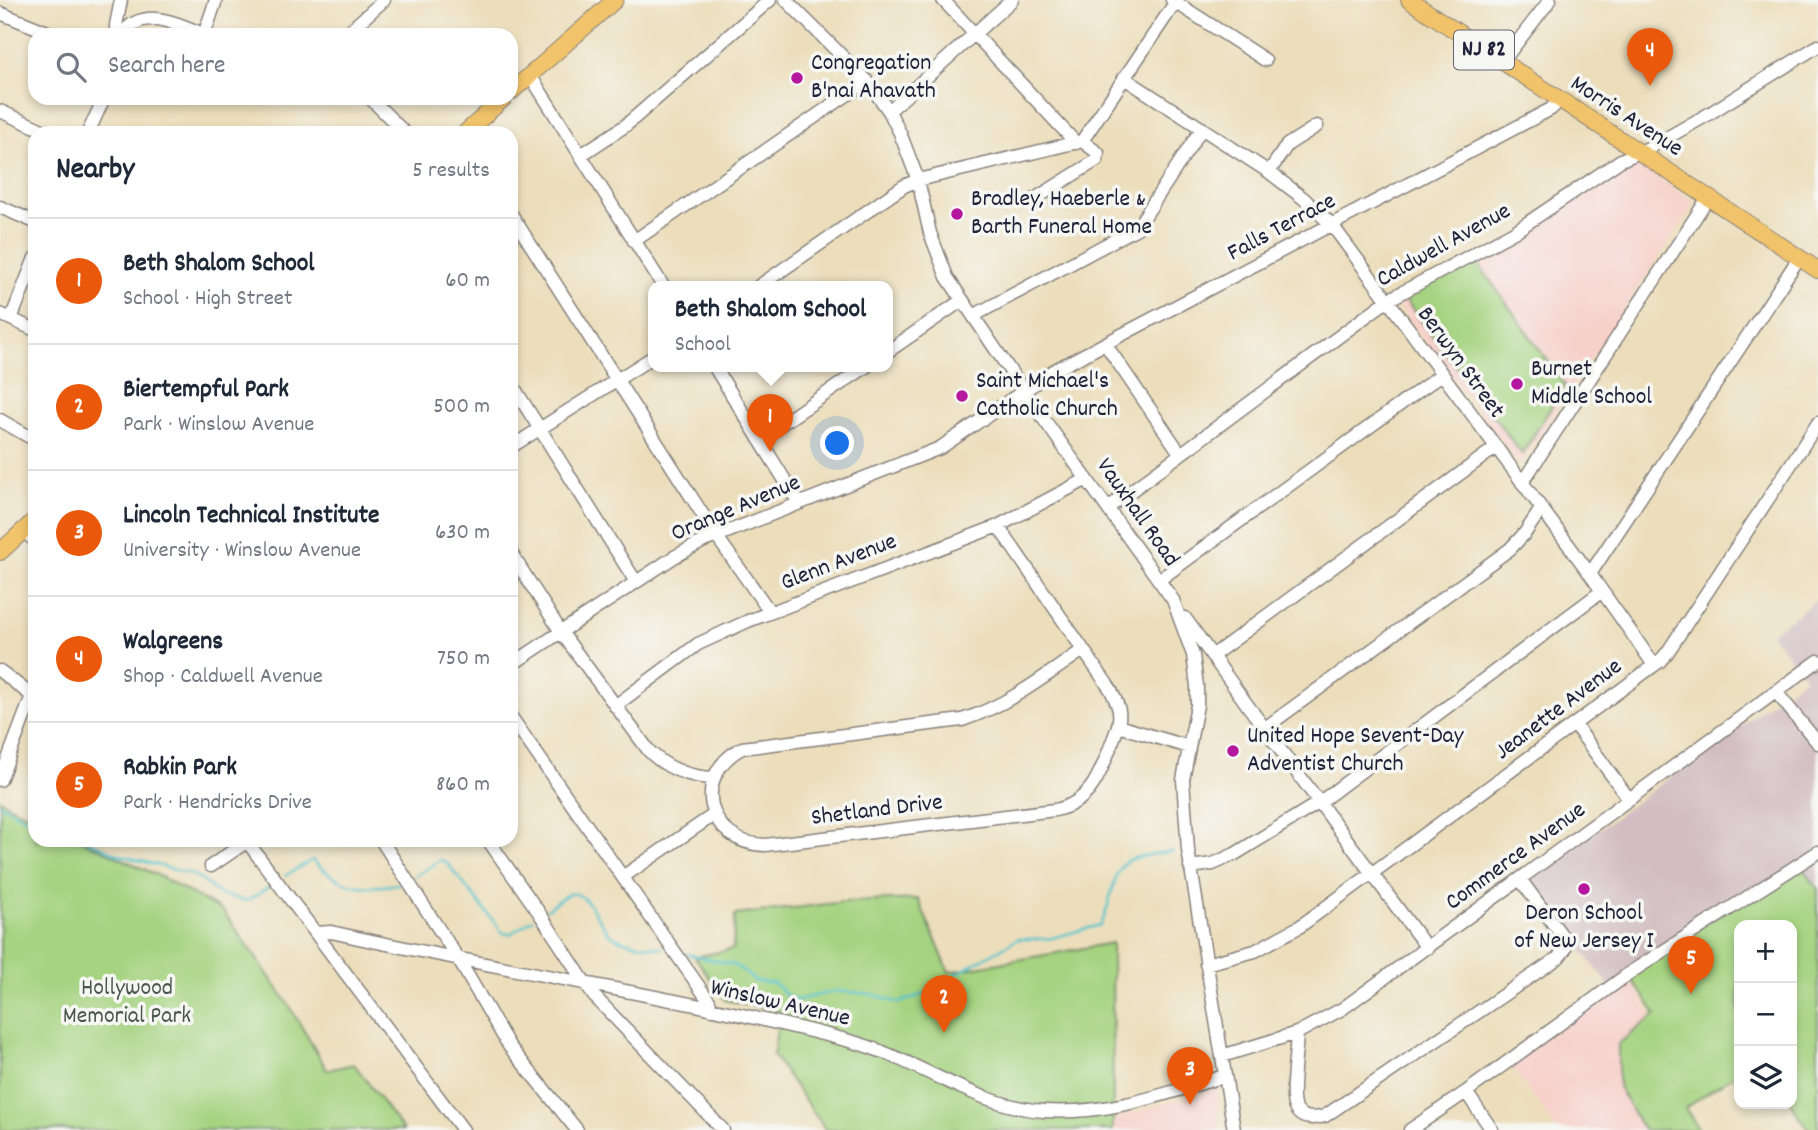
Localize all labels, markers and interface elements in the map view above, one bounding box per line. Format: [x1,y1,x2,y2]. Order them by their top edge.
search box [28,28,518,105]
pin: 4 [1627,28,1673,86]
road number: NJ 82 [1454,31,1514,70]
place label: Congregation B'nai Ahavath [811,47,936,109]
icon: search [52,48,90,86]
text: Search here [108,48,226,85]
street label: Morris Avenue [1563,68,1689,166]
marker: Congregation B'nai Ahavath [789,70,805,86]
text: Nearby [56,150,134,193]
text: 5 results [412,155,490,188]
place label: Bradley, Haeberle & Barth Funeral Home [971,183,1152,245]
street label: Falls Terrace [1222,185,1342,271]
street label: Caldwell Avenue [1371,195,1517,297]
marker: Bradley, Haeberle & Barth Funeral Home [949,206,965,222]
text: Beth Shalom School [123,246,315,283]
text: 1 [76,265,82,298]
text: 60 m [445,265,490,298]
popup [648,281,893,372]
text: School · High Street [123,283,292,316]
text: Beth Shalom School [675,292,866,329]
street label: Berwyn Street [1408,300,1512,426]
text: School [675,329,731,362]
place label: Burnet Middle School [1531,353,1652,415]
place label: Saint Michael's Catholic Church [976,365,1118,427]
text: Biertempful Park [123,372,289,409]
marker: Burnet Middle School [1509,376,1525,392]
marker: Saint Michael's Catholic Church [954,388,970,404]
text: 2 [74,391,84,424]
text: 500 m [433,391,490,424]
pin: 1 [747,394,793,452]
text: Park · Winslow Avenue [123,409,314,442]
your location [820,426,854,460]
street label: Vauxhall Road [1087,452,1187,574]
street label: Orange Avenue [666,467,806,551]
text: Lincoln Technical Institute [123,498,380,535]
text: 3 [74,517,84,550]
text: 630 m [435,517,490,550]
street label: Glenn Avenue [776,525,902,601]
text: University · Winslow Avenue [123,535,361,568]
text: Walgreens [123,624,223,661]
text: 4 [74,643,84,676]
text: 750 m [437,643,490,676]
street label: Jeanette Avenue [1488,651,1630,769]
text: Shop · Caldwell Avenue [123,661,323,694]
place label: United Hope Sevent-Day Adventist Church [1247,720,1465,782]
marker: United Hope Sevent-Day Adventist Church [1225,743,1241,759]
text: Rabkin Park [123,750,237,787]
text: 5 [74,769,84,802]
text: 860 m [436,769,490,802]
street label: Shetland Drive [809,786,945,836]
text: Park · Hendricks Drive [123,787,312,820]
street label: Commerce Avenue [1439,794,1593,920]
marker: Deron School of New Jersey I [1576,881,1592,897]
place label: Deron School of New Jersey I [1514,897,1654,959]
map controls [1734,920,1797,1109]
button: + [1734,920,1797,983]
pin: 5 [1668,936,1714,994]
street label: Winslow Avenue [707,971,853,1037]
park label: Hollywood Memorial Park [63,972,191,1034]
pin: 2 [921,975,967,1033]
button: − [1734,983,1797,1046]
button: layers [1734,1046,1797,1109]
pin: 3 [1167,1047,1213,1105]

